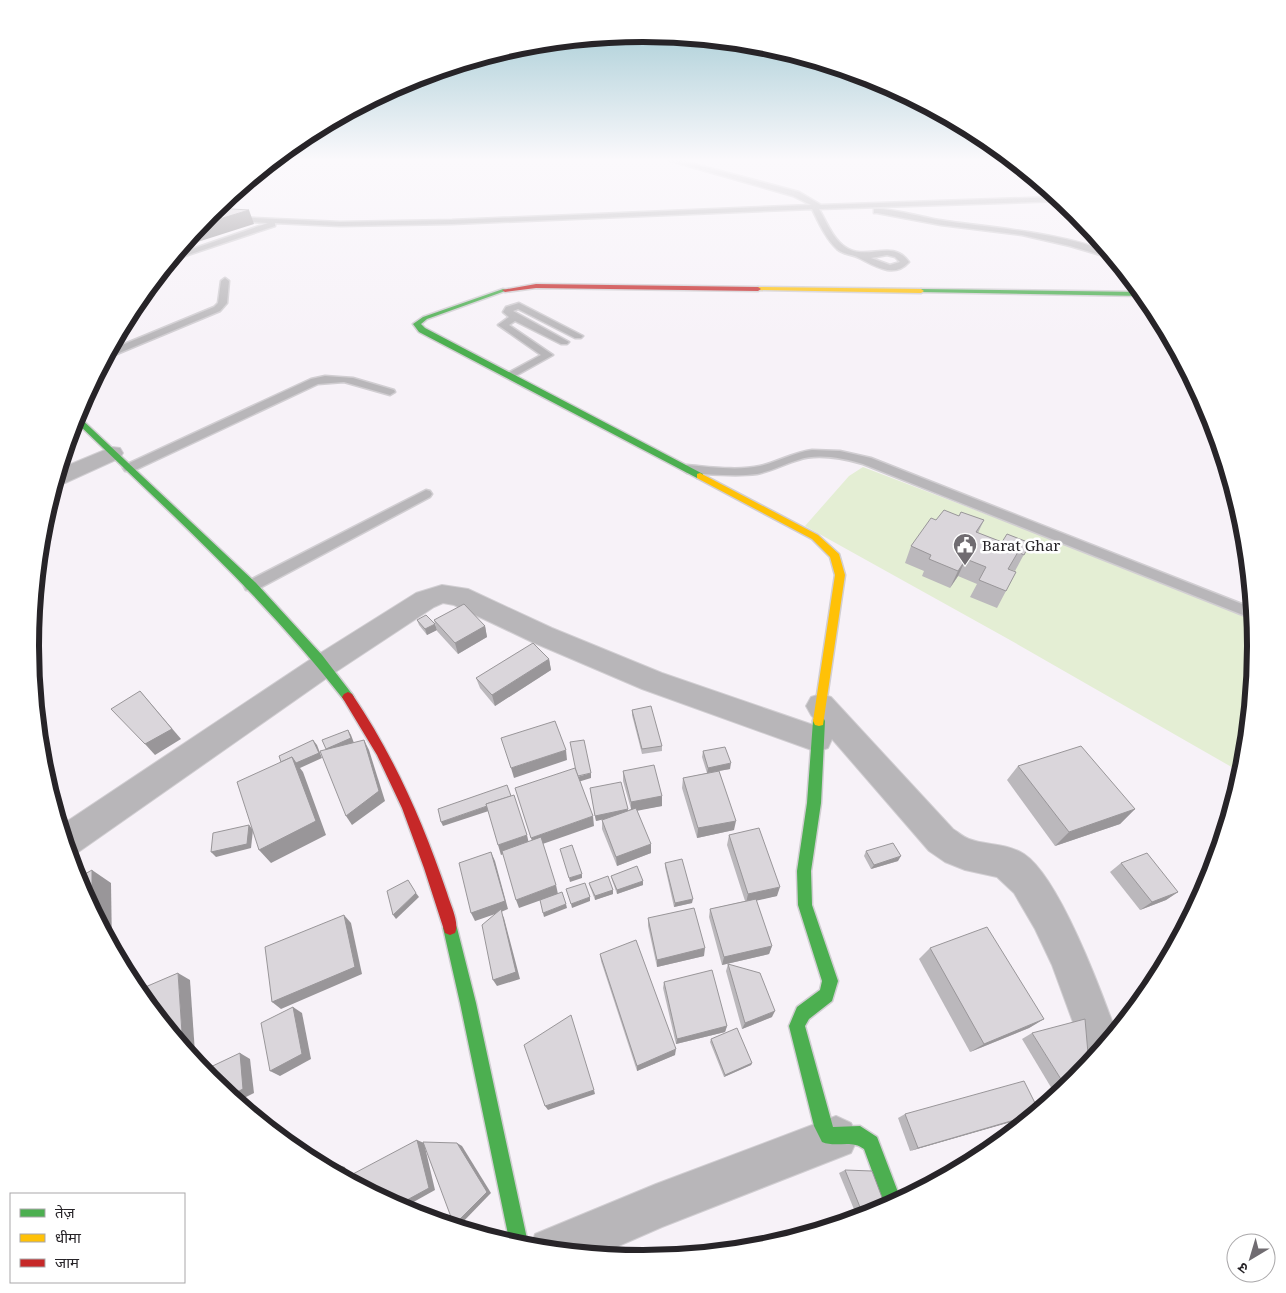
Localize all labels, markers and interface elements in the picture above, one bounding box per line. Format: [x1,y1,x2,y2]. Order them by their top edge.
public building icon: Barat Ghar [952,532,978,566]
place label: Barat Ghar [982,535,1060,555]
legend [10,1193,185,1283]
text: तेज़ [55,1202,76,1222]
text: धीमा [55,1227,82,1247]
north arrow [1226,1233,1276,1283]
text: जाम [55,1252,80,1272]
text: उ [1233,1258,1252,1279]

